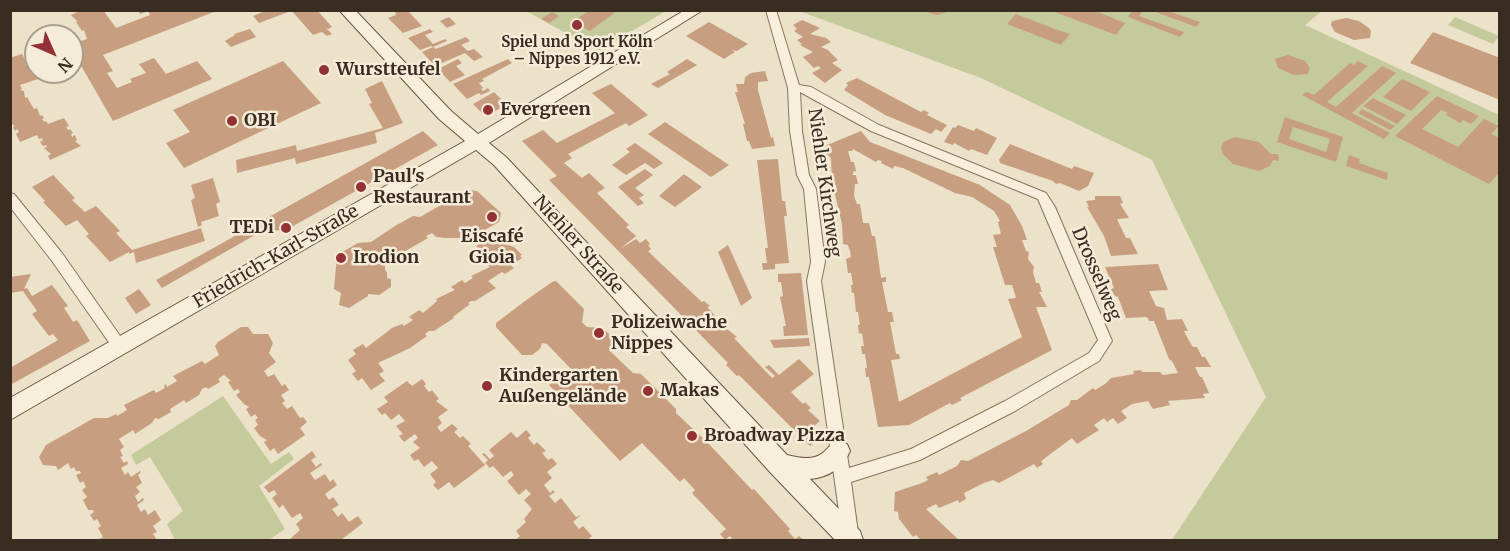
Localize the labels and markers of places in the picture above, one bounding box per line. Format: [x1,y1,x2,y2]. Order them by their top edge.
marker: Spiel und Sport Köln – Nippes 1912 e.V. [570,18,584,32]
place label: Spiel und Sport Köln – Nippes 1912 e.V. [501,34,653,69]
place label: Wurstteufel [336,59,440,81]
marker: Wurstteufel [317,63,331,77]
place label: Evergreen [500,99,591,121]
marker: Evergreen [481,103,495,117]
place label: OBI [244,110,276,132]
marker: OBI [225,114,239,128]
place label: Paul's Restaurant [373,166,471,208]
marker: Paul's Restaurant [354,180,368,194]
marker: Eiscafé Gioia [485,210,499,224]
place label: TEDi [230,217,274,239]
marker: TEDi [279,221,293,235]
place label: Eiscafé Gioia [461,226,523,268]
place label: Irodion [353,247,419,269]
marker: Irodion [334,251,348,265]
place label: Polizeiwache Nippes [611,312,727,354]
marker: Polizeiwache Nippes [592,326,606,340]
place label: Kindergarten Außengelände [499,365,627,407]
marker: Kindergarten Außengelände [480,379,494,393]
place label: Makas [660,380,719,402]
marker: Makas [641,384,655,398]
place label: Broadway Pizza [704,425,845,447]
marker: Broadway Pizza [685,429,699,443]

